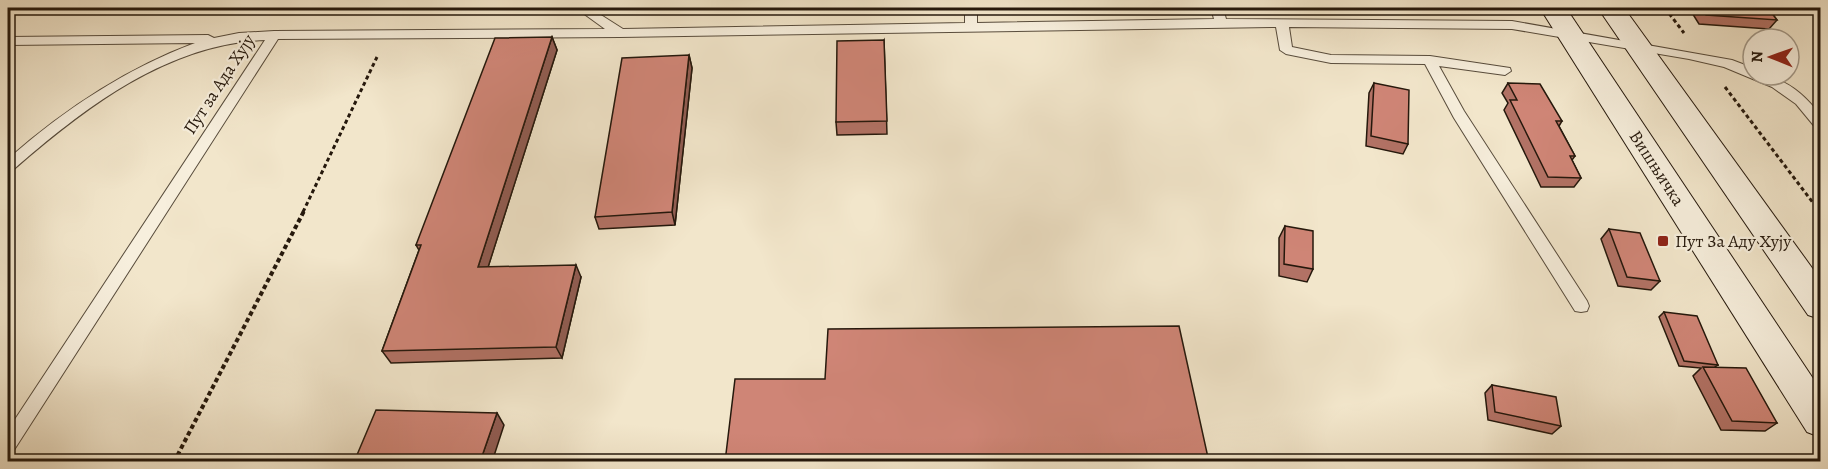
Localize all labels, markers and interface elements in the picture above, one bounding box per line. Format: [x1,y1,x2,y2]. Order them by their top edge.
north arrow [1741,27,1801,87]
street label: Пут за Ада Хују [178,29,261,139]
text: N [1746,50,1768,63]
street label: Вишњичка [1624,126,1691,211]
place label: Пут За Аду Хују [1675,229,1792,253]
marker: Пут За Аду Хују [1656,234,1670,248]

